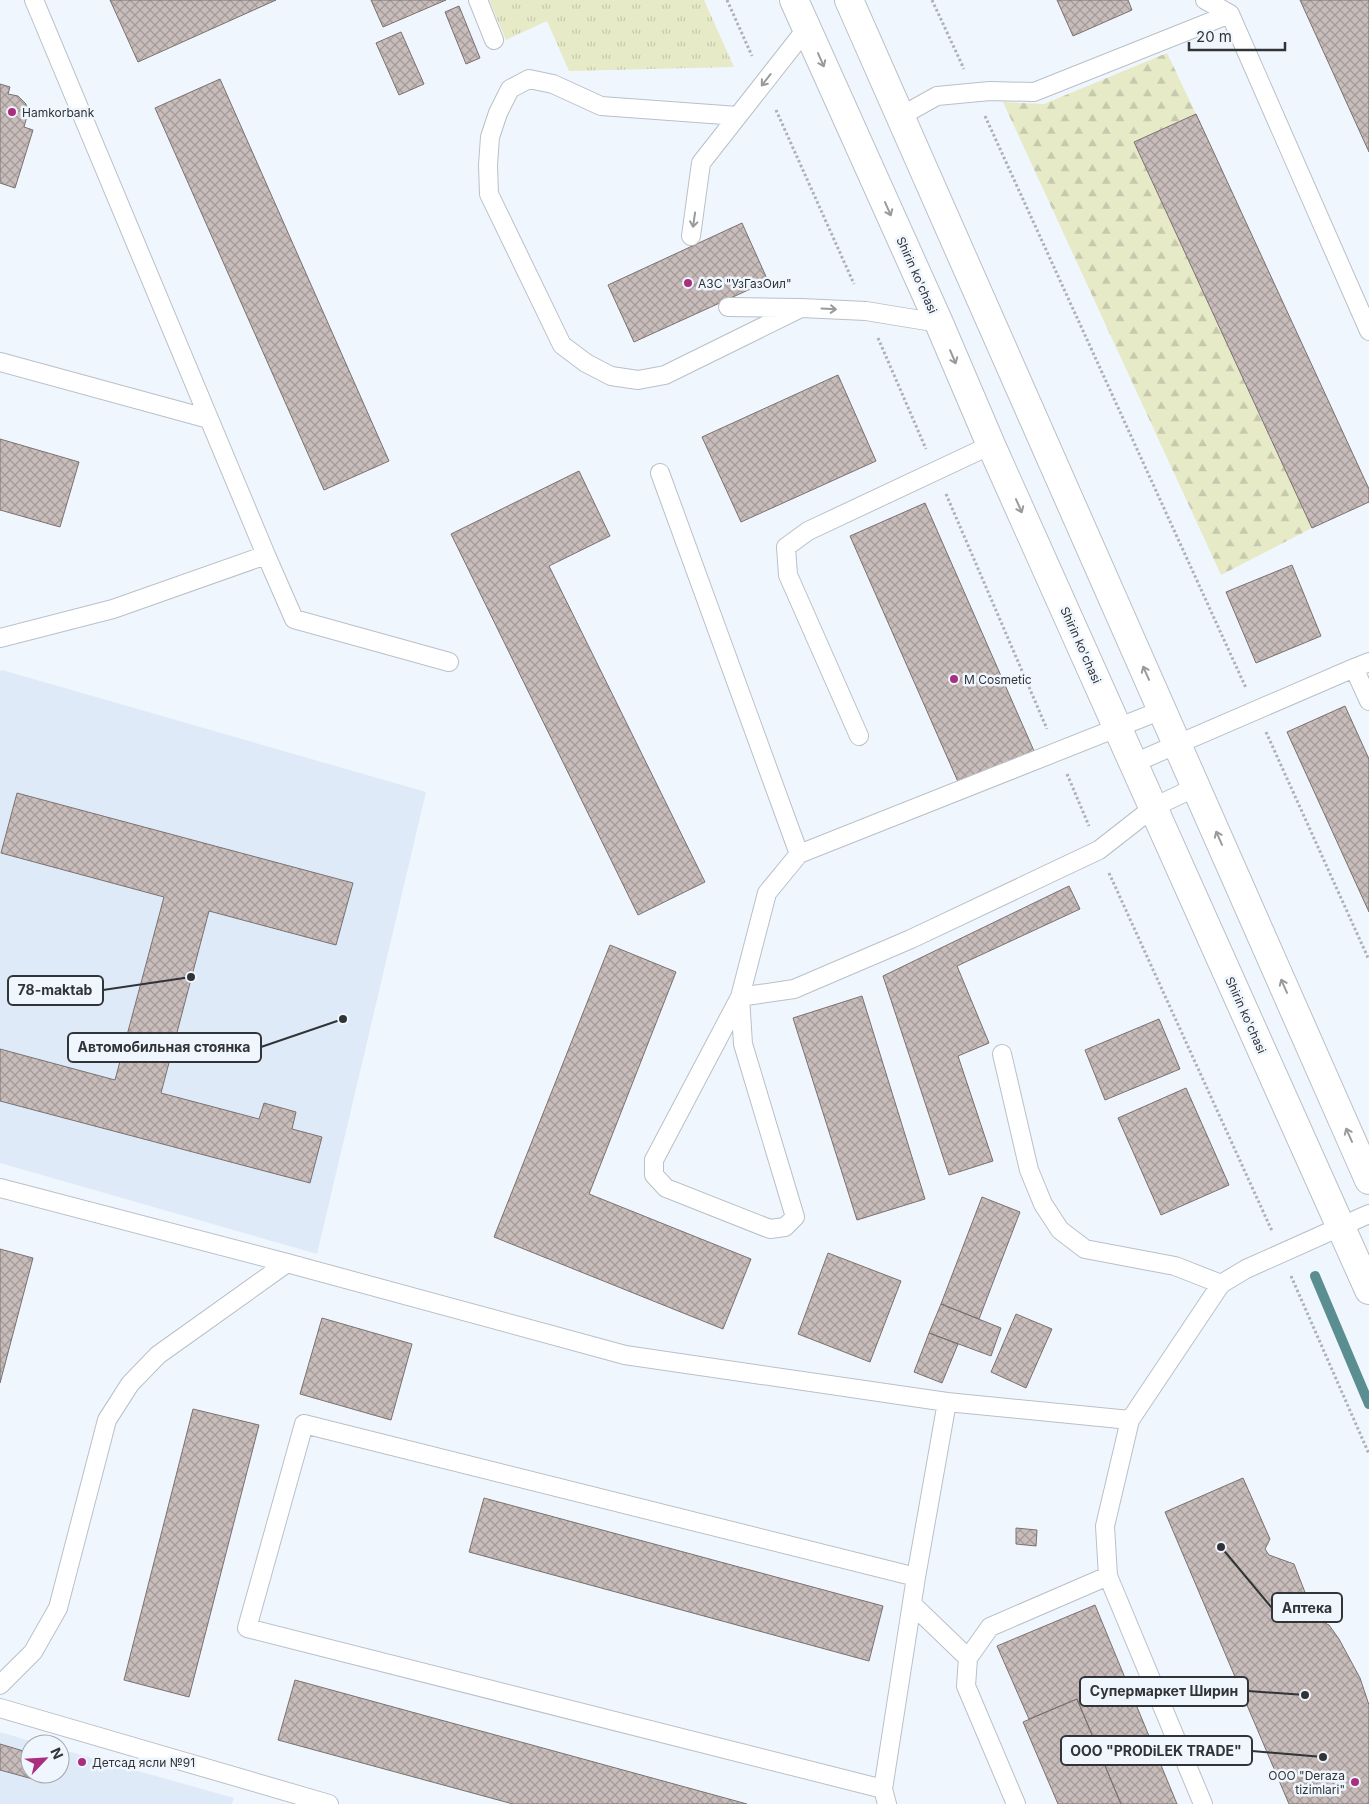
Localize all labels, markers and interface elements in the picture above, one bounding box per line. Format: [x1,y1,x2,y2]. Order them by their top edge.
scale bar [1189,20,1285,52]
text: 20 m [1196,27,1232,46]
one-way arrow [817,52,827,67]
one-way arrow [761,73,772,86]
place label: Hamkorbank [22,105,95,120]
marker: Hamkorbank [6,106,18,118]
one-way arrow [883,201,893,216]
one-way arrow [688,211,698,227]
street label: Shirin ko'chasi [893,234,941,316]
place label: АЗС "УзГазОил" [698,276,791,291]
marker: АЗС "УзГазОил" [682,277,694,289]
one-way arrow [821,305,837,314]
one-way arrow [949,349,959,364]
one-way arrow [1014,498,1024,513]
street label: Shirin ko'chasi [1057,604,1105,686]
one-way arrow [1140,666,1150,681]
place label: M Cosmetic [964,672,1032,687]
marker: M Cosmetic [948,673,960,685]
one-way arrow [1213,831,1223,846]
street label: Shirin ko'chasi [1222,974,1270,1056]
callout: 78-maktab [8,976,103,1005]
one-way arrow [1278,979,1288,994]
text: 78-maktab [18,981,93,998]
callout: Автомобильная стоянка [68,1033,261,1062]
text: Автомобильная стоянка [78,1038,250,1055]
one-way arrow [1344,1128,1354,1143]
callout: Аптека [1272,1593,1342,1622]
text: Аптека [1282,1599,1332,1616]
callout: Супермаркет Ширин [1080,1677,1248,1706]
text: Супермаркет Ширин [1090,1682,1238,1699]
north arrow [20,1734,70,1784]
callout: ООО "PRODiLEK TRADE" [1061,1736,1252,1765]
text: ООО "PRODiLEK TRADE" [1070,1742,1242,1759]
text: N [47,1745,67,1762]
place label: Детсад ясли №91 [92,1755,195,1770]
marker: Детсад ясли №91 [76,1756,88,1768]
place label: OOO "Deraza tizimlari" [1268,1768,1345,1797]
marker: OOO "Deraza tizimlari" [1349,1776,1361,1788]

